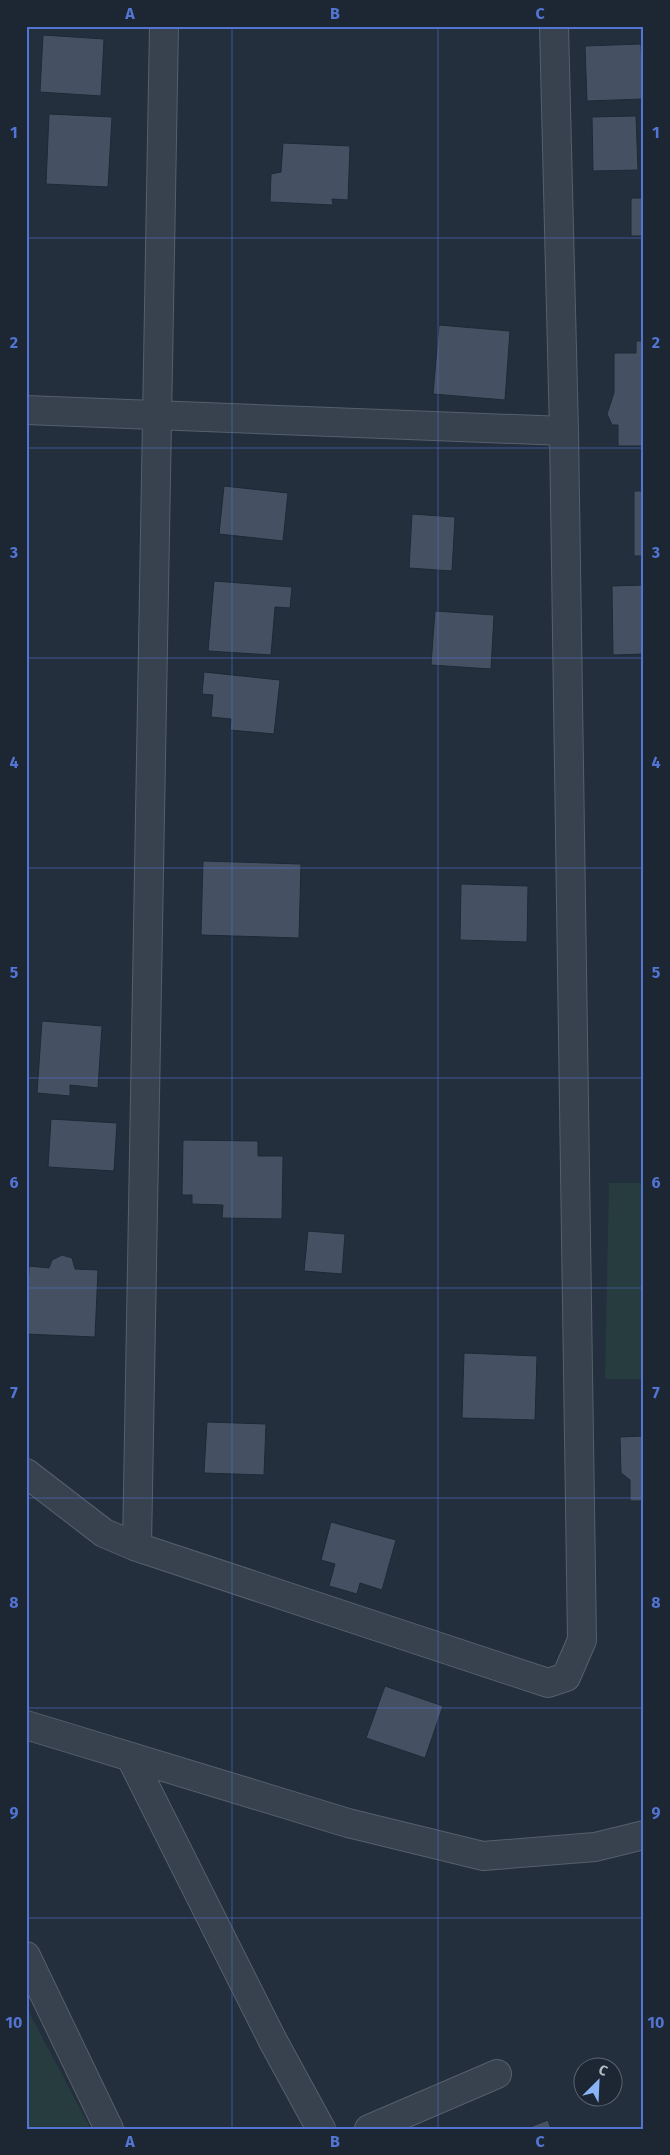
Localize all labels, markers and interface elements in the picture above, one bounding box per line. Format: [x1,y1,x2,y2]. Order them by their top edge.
text: A [124,4,135,23]
text: B [330,4,340,23]
text: C [535,4,545,23]
text: 1 [10,123,18,142]
text: 1 [652,123,660,142]
text: 2 [10,333,18,352]
text: 2 [652,333,660,352]
text: 3 [9,543,18,562]
text: 3 [651,543,660,562]
text: 4 [9,753,19,772]
text: 4 [651,753,661,772]
text: 5 [10,963,19,982]
text: 5 [652,963,661,982]
text: 6 [9,1173,19,1192]
text: 6 [651,1173,661,1192]
text: 7 [10,1383,18,1402]
text: 7 [652,1383,660,1402]
text: 8 [9,1593,19,1612]
text: 8 [651,1593,661,1612]
text: 9 [10,1803,19,1822]
text: 9 [652,1803,661,1822]
text: 10 [6,2013,22,2032]
text: 10 [648,2013,664,2032]
north arrow [572,2058,622,2108]
text: С [596,2061,610,2080]
text: A [124,2132,135,2151]
text: B [330,2132,340,2151]
text: C [535,2132,545,2151]

